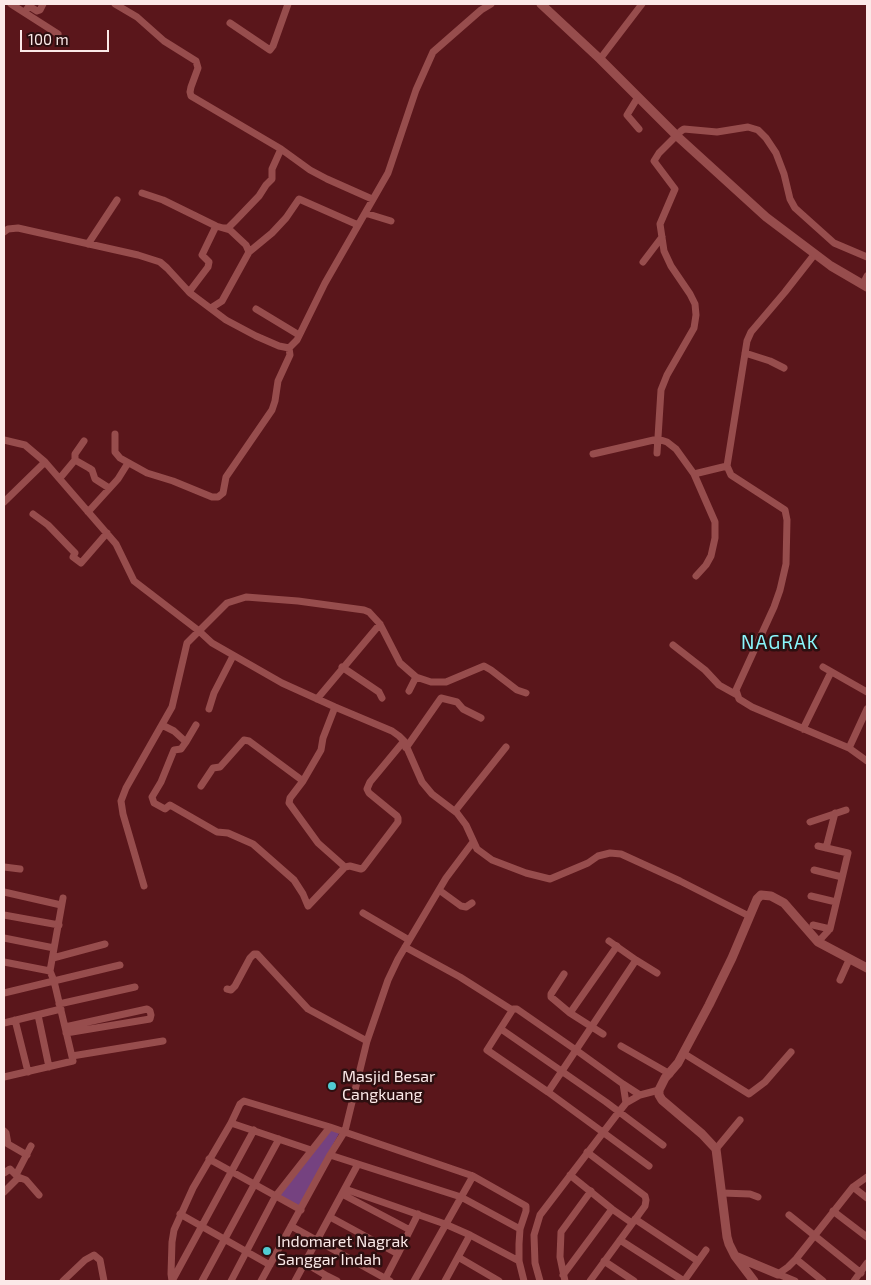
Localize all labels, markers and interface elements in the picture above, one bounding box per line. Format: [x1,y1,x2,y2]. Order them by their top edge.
scale bar [22,20,111,52]
text: 100 m [28,30,69,48]
district label: NAGRAK [740,632,820,654]
place label: Masjid Besar Cangkuang [342,1067,435,1105]
marker: Masjid Besar Cangkuang [326,1080,338,1092]
place label: Indomaret Nagrak Sanggar Indah [277,1232,408,1270]
marker: Indomaret Nagrak Sanggar Indah [261,1245,273,1257]

